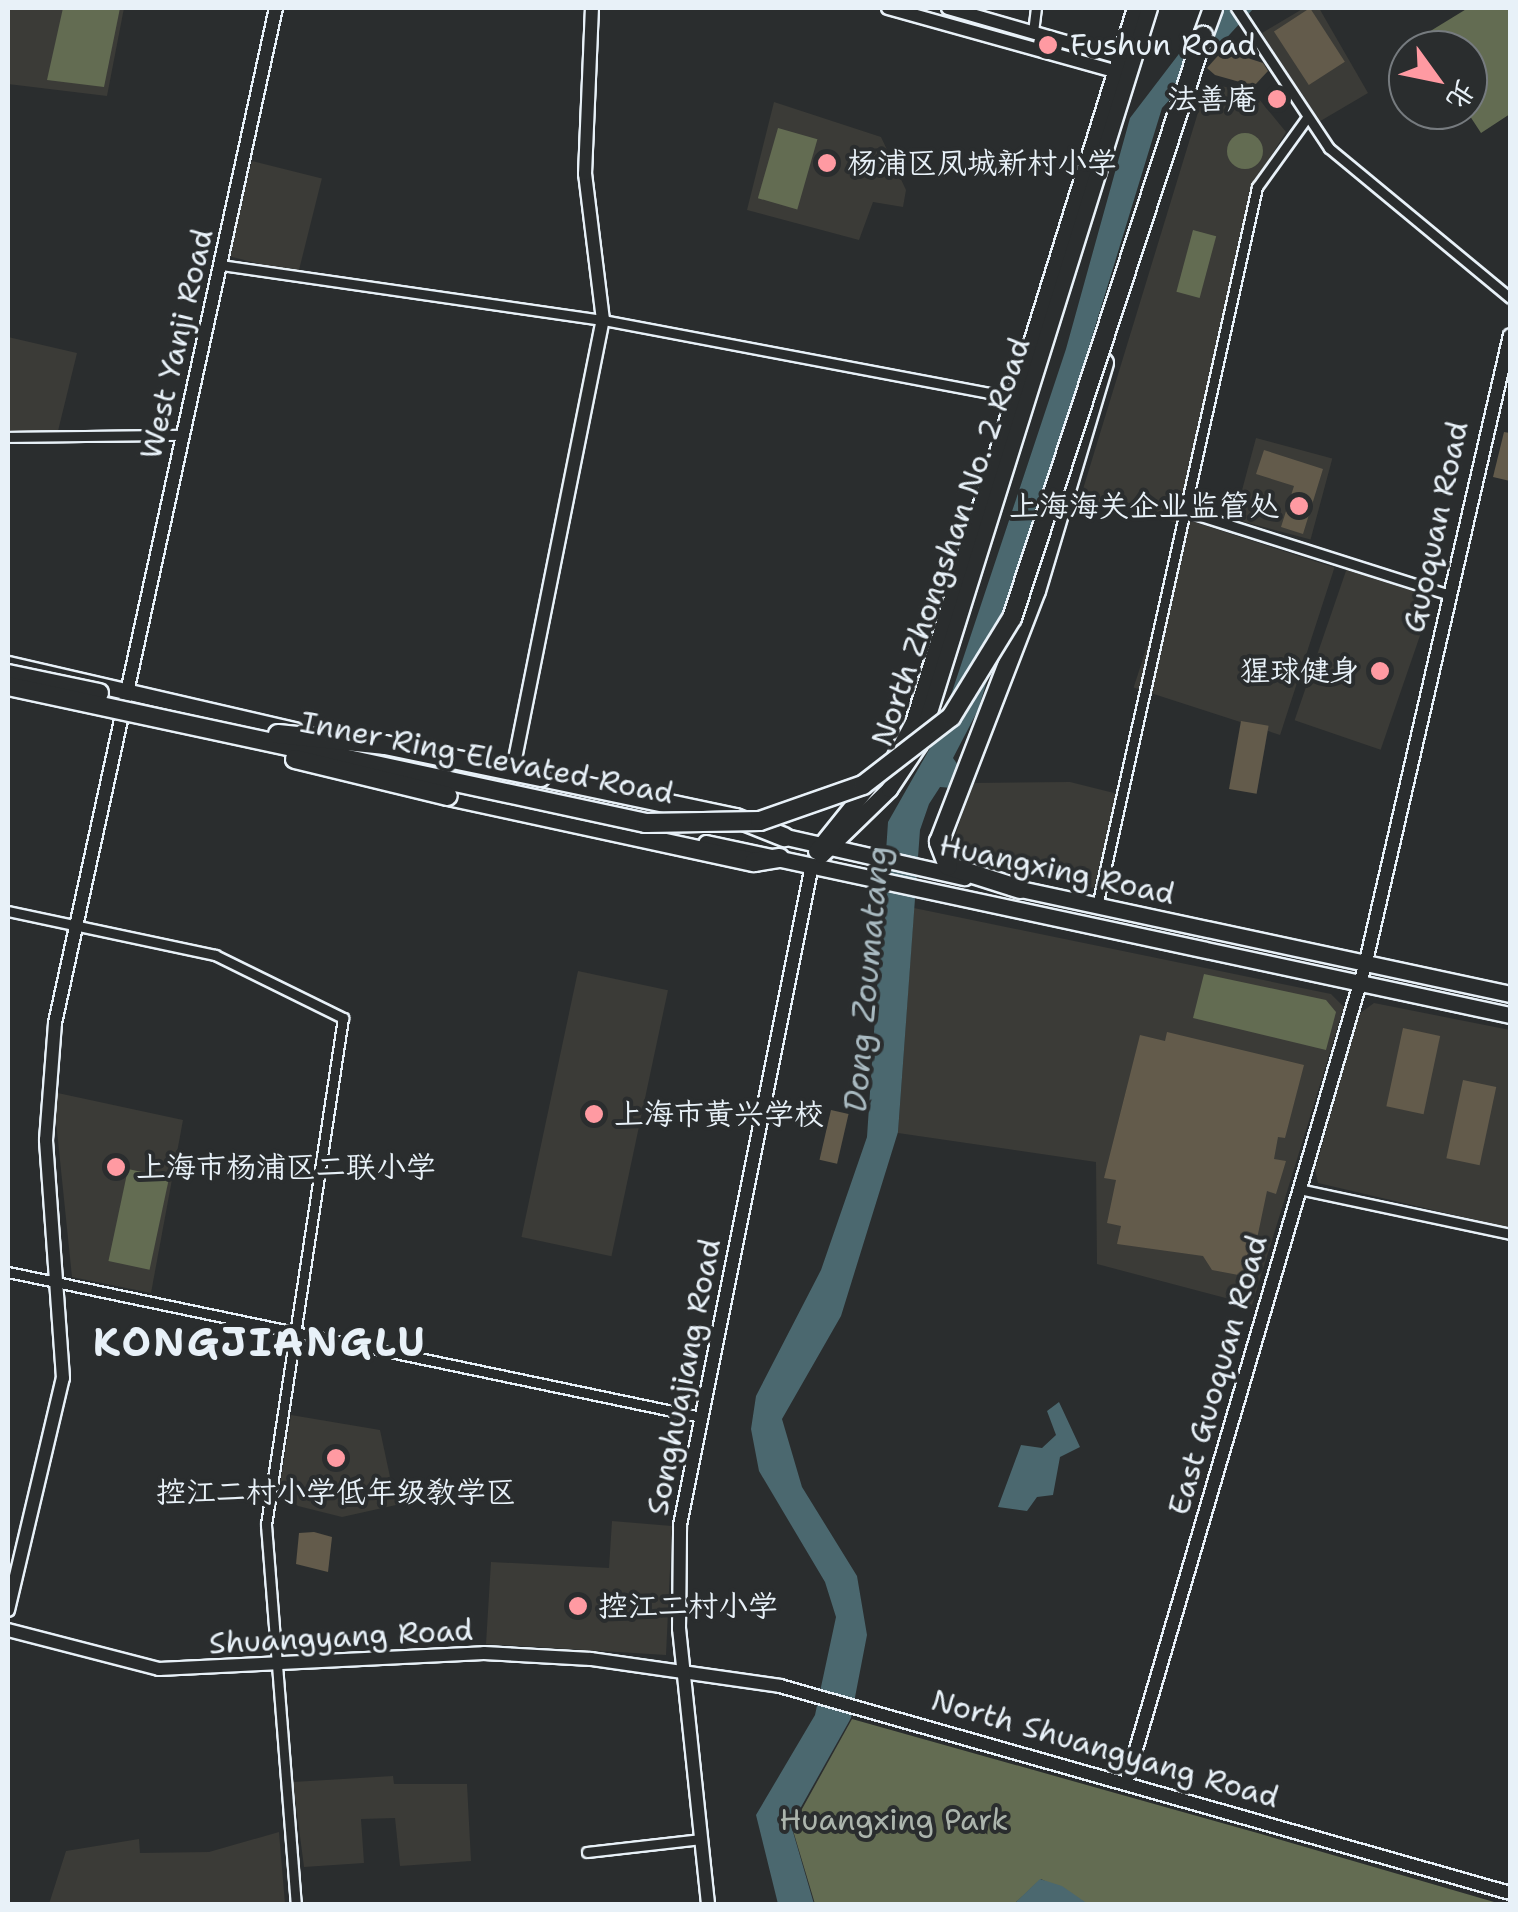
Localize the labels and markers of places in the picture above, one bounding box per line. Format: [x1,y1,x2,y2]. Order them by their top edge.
place label: Fushun Road [1070,27,1256,63]
marker: Fushun Road [1035,32,1061,58]
place label: 法善庵 [1167,81,1257,117]
marker: 法善庵 [1266,88,1288,110]
place label: 杨浦区凤城新村小学 [847,145,1117,181]
marker: 杨浦区凤城新村小学 [816,152,838,174]
place label: 上海海关企业监管处 [1009,488,1279,524]
marker: 上海海关企业监管处 [1288,495,1310,517]
place label: 猩球健身 [1240,653,1360,689]
marker: 猩球健身 [1369,660,1391,682]
place label: 上海市黄兴学校 [614,1096,824,1132]
marker: 上海市黄兴学校 [583,1103,605,1125]
place label: 上海市杨浦区二联小学 [136,1149,436,1185]
marker: 上海市杨浦区二联小学 [105,1156,127,1178]
marker: 控江二村小学低年级教学区 [325,1447,347,1469]
place label: 控江二村小学低年级教学区 [156,1474,516,1510]
place label: 控江二村小学 [598,1588,778,1624]
marker: 控江二村小学 [567,1595,589,1617]

